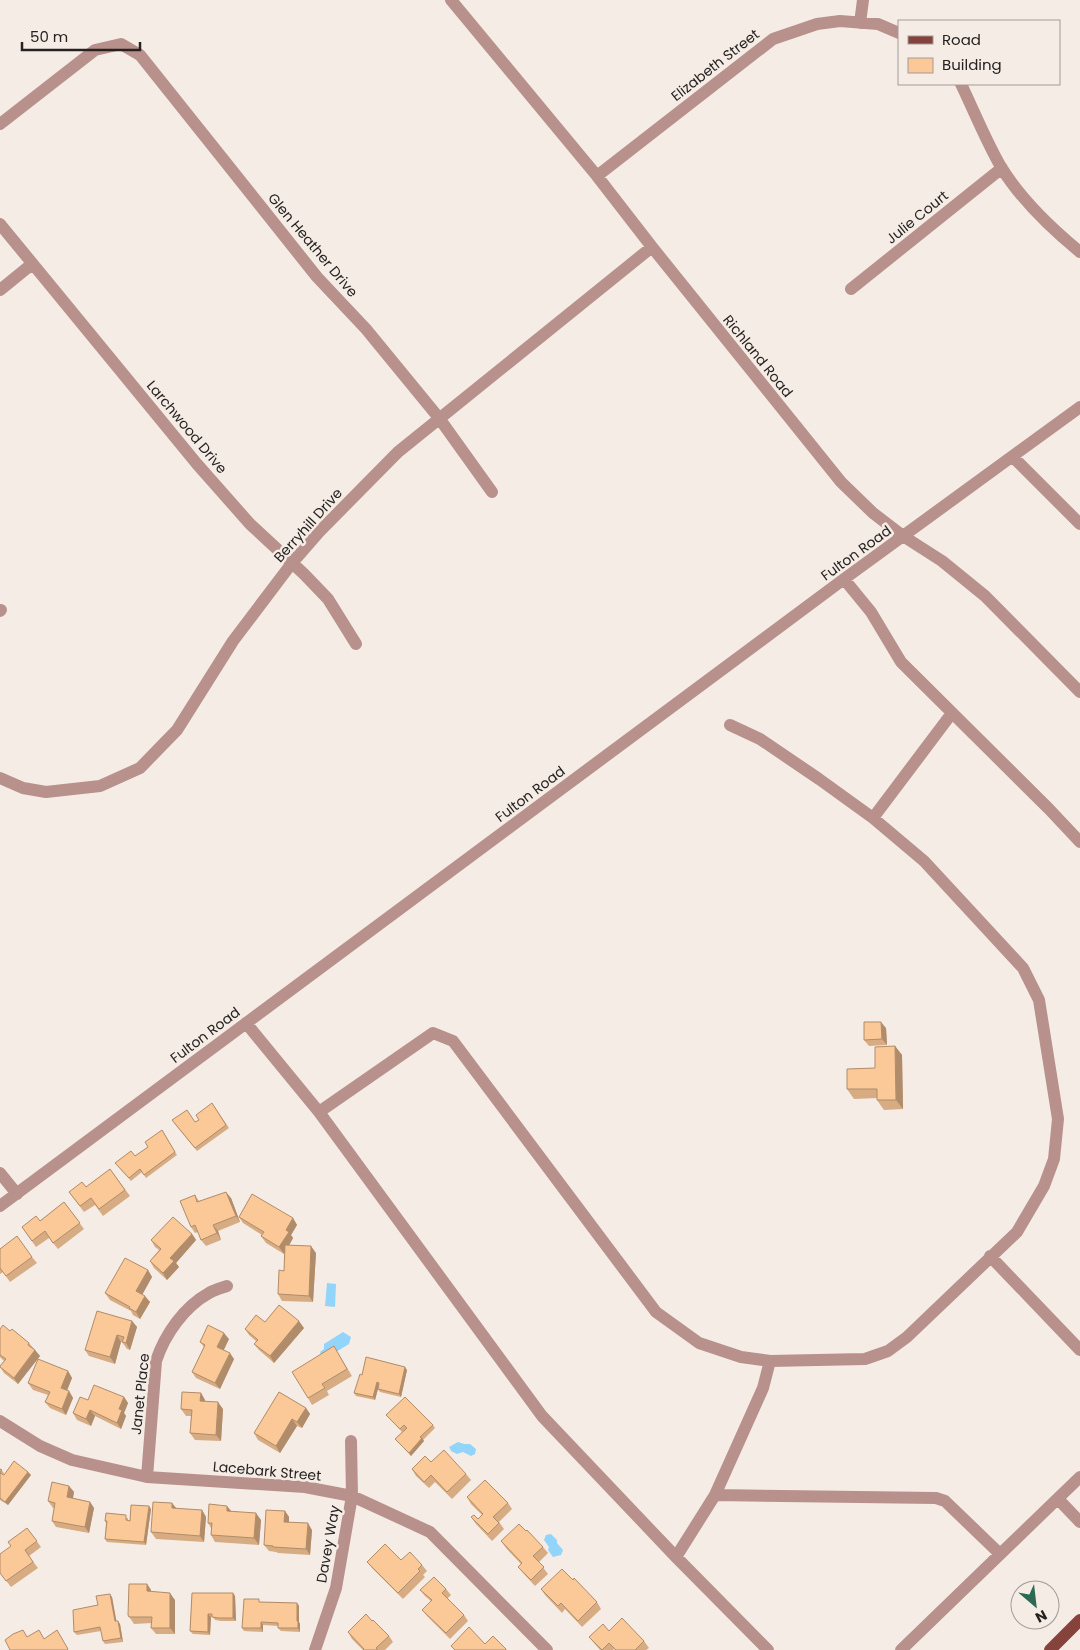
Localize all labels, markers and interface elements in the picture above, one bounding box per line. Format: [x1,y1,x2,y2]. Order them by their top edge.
scale bar [22,20,140,52]
legend [898,20,1060,85]
street label: Elizabeth Street [667,24,763,106]
text: 50 m [30,26,68,47]
text: Road [942,29,981,50]
text: Building [942,54,1002,75]
street label: Julie Court [882,186,952,248]
street label: Glen Heather Drive [263,189,363,302]
street label: Richland Road [718,311,798,401]
street label: Larchwood Drive [142,376,232,478]
street label: Berryhill Drive [269,483,347,567]
street label: Fulton Road [817,521,895,585]
street label: Fulton Road [491,761,569,827]
street label: Fulton Road [166,1002,244,1068]
street label: Janet Place [126,1352,154,1436]
street label: Lacebark Street [212,1456,322,1486]
street label: Davey Way [311,1503,345,1584]
north arrow [1010,1580,1060,1630]
text: N [1032,1605,1050,1628]

